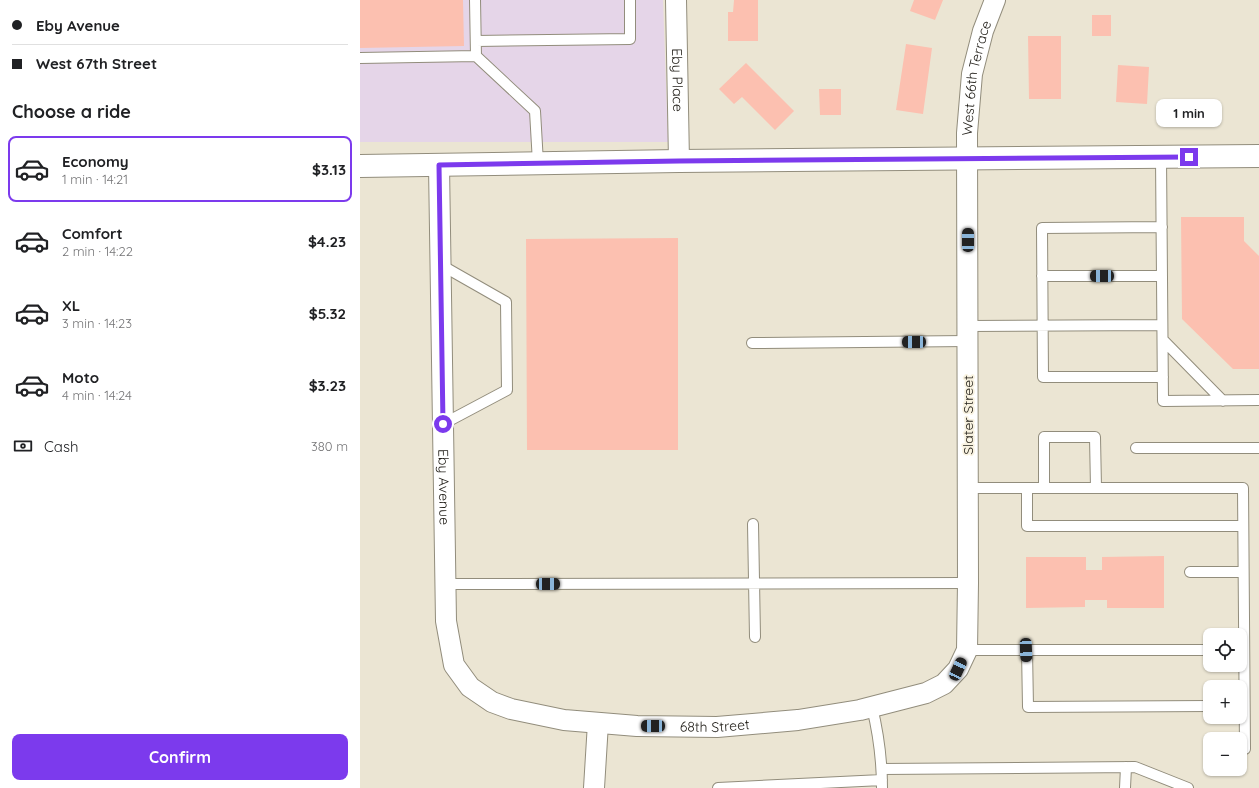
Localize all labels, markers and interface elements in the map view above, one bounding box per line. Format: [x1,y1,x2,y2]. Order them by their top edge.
text: Eby Avenue [36,16,120,35]
street label: West 66th Terrace [958,18,995,136]
street label: Eby Place [668,48,687,112]
text: West 67th Street [36,54,157,73]
callout: 1 min [1156,99,1222,127]
text: Choose a ride [12,100,131,123]
text: 1 min [1173,105,1205,121]
route end [1180,148,1198,166]
icon: car [14,151,50,187]
text: Economy [62,152,129,171]
text: $3.13 [312,160,346,179]
text: 1 min · 14:21 [62,171,128,187]
icon: car [14,223,50,259]
text: Comfort [62,224,123,243]
car [962,228,974,252]
text: $4.23 [308,232,346,251]
text: 2 min · 14:22 [62,243,133,259]
car [1090,270,1114,282]
icon: car [14,295,50,331]
text: XL [62,296,80,315]
text: $5.32 [309,304,346,323]
text: 3 min · 14:23 [62,315,132,331]
car [902,336,926,348]
icon: car [14,367,50,403]
text: Moto [62,368,99,387]
street label: Slater Street [959,375,977,455]
text: $3.23 [309,376,346,395]
text: 4 min · 14:24 [62,387,132,403]
route start [434,415,452,433]
icon: cash [12,435,34,457]
text: Cash [44,437,78,456]
text: 380 m [311,438,348,454]
street label: Eby Avenue [434,449,454,525]
car [536,578,560,590]
map controls [1203,628,1247,776]
button: locate [1203,628,1247,672]
car [1020,638,1032,662]
car [947,656,969,682]
button: + [1203,680,1247,724]
street label: 68th Street [680,715,751,736]
car [641,720,665,732]
button: − [1203,732,1247,776]
button: Confirm [12,734,348,780]

